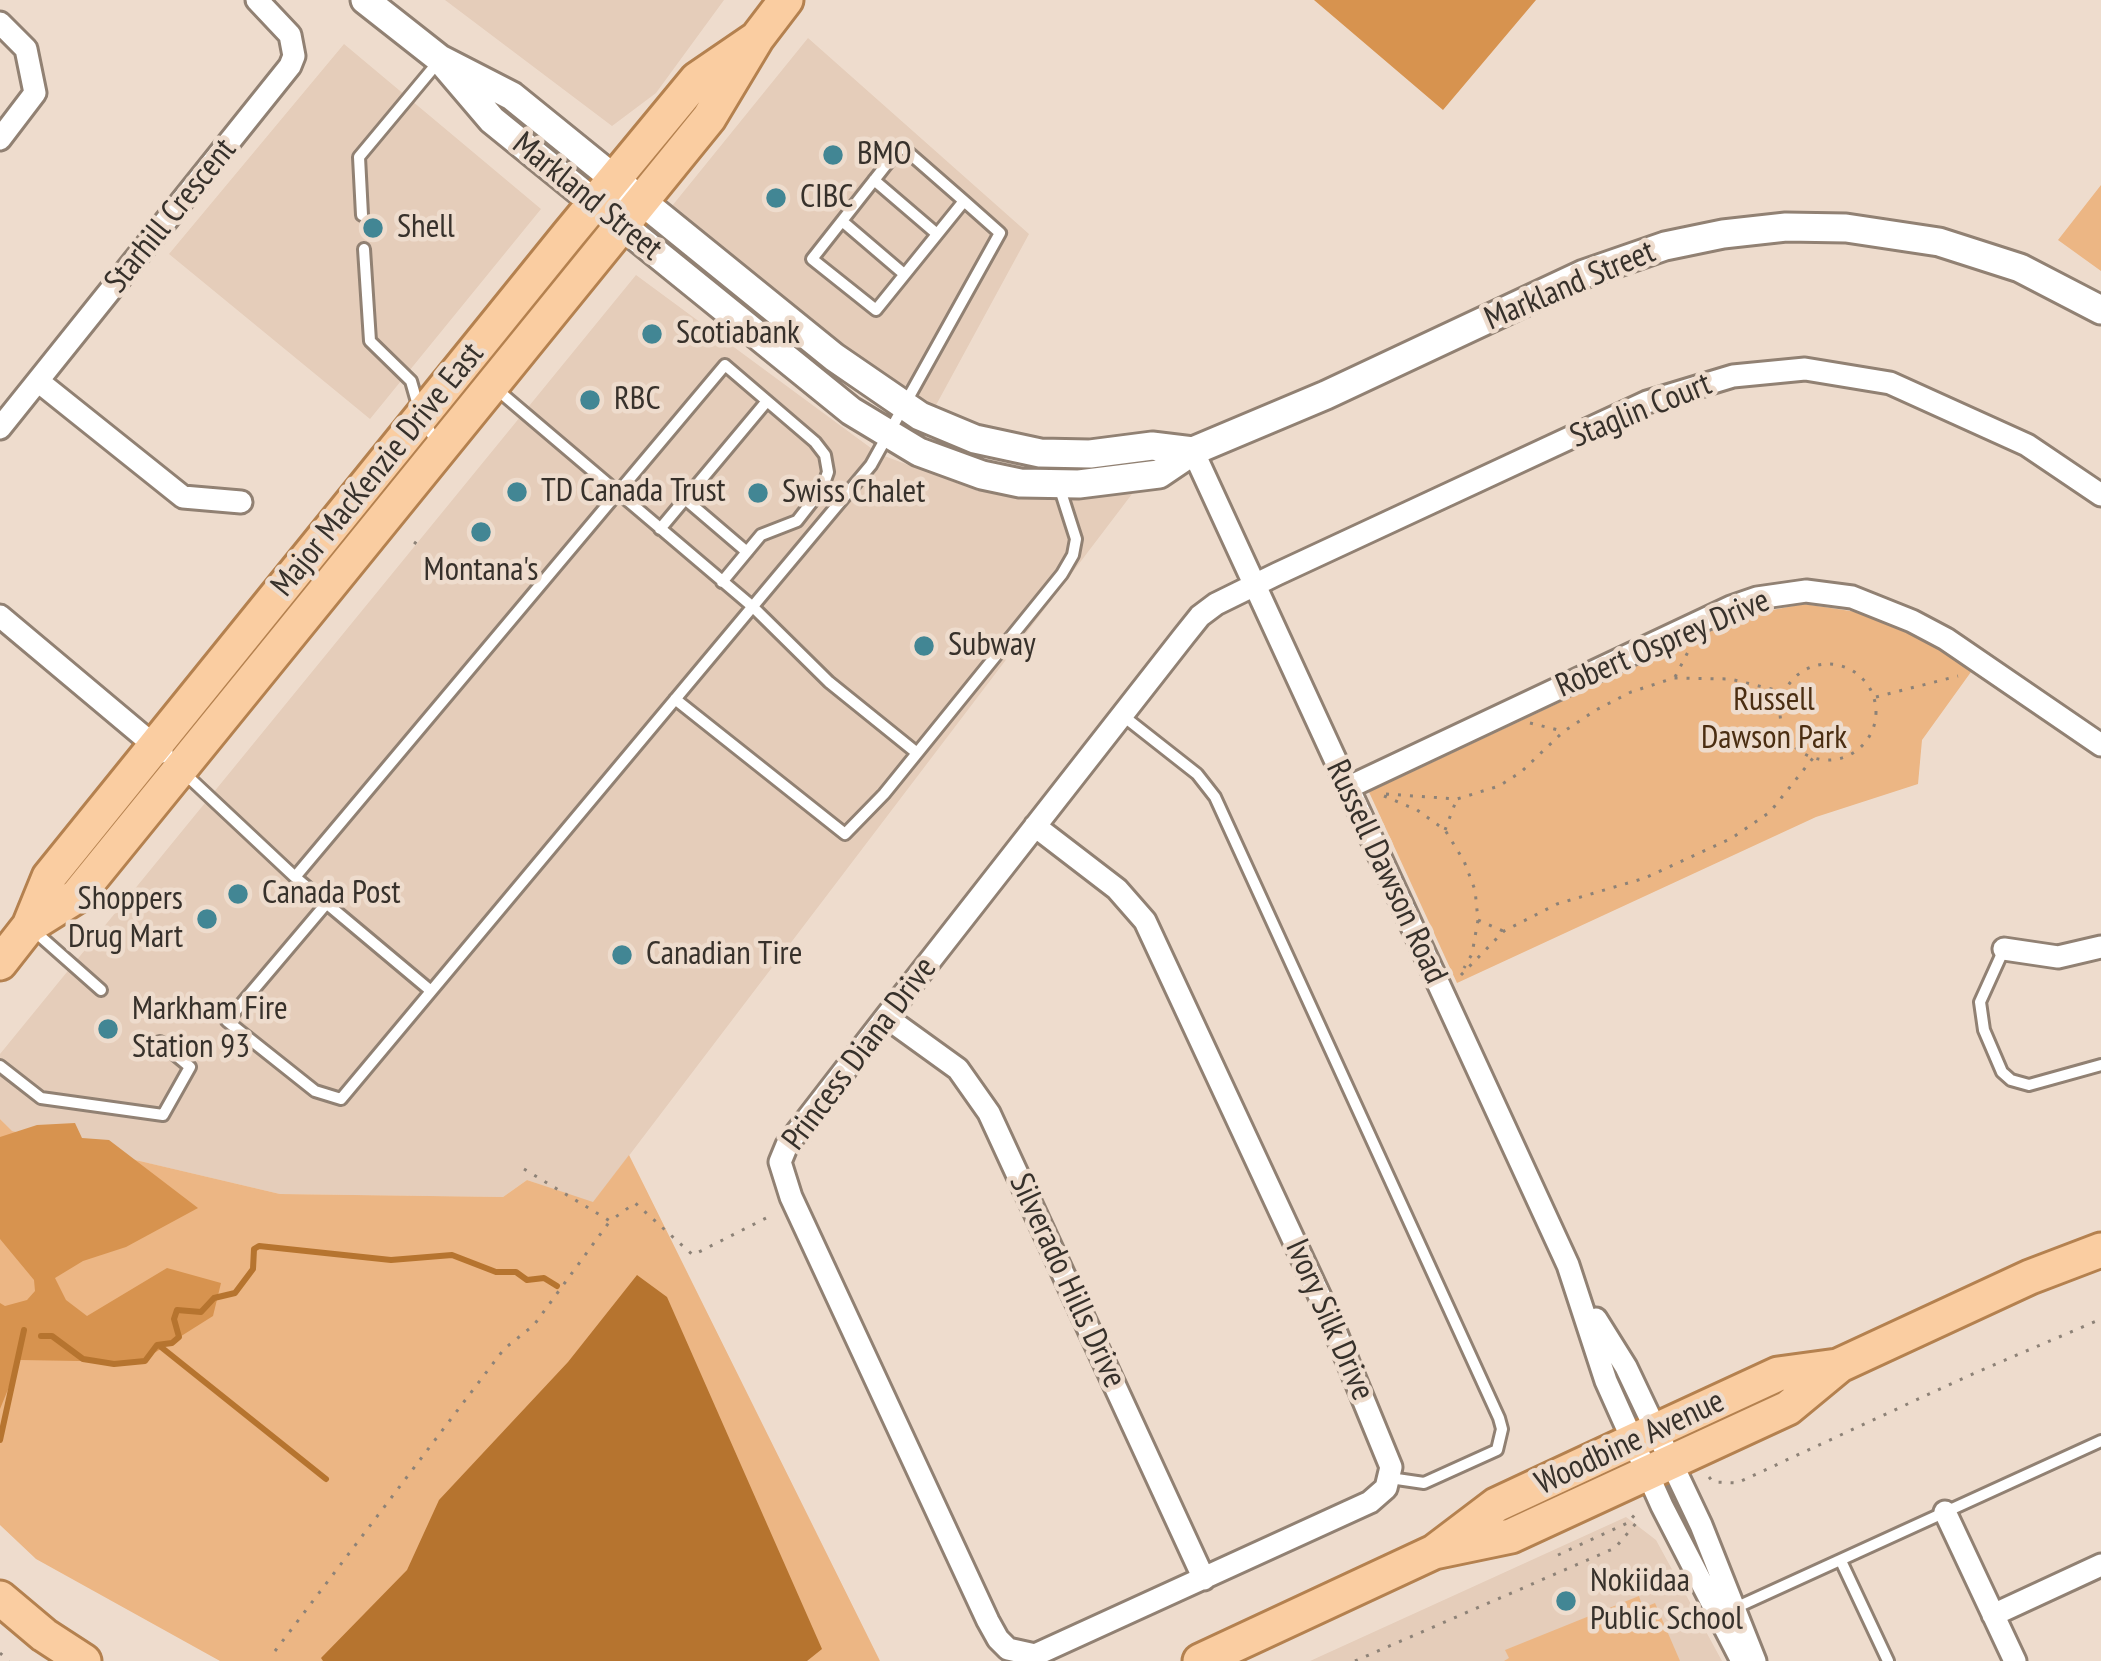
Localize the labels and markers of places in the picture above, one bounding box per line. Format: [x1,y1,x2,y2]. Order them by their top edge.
place label: BMO [857,135,912,175]
marker: BMO [820,142,846,168]
place label: CIBC [800,178,853,218]
marker: CIBC [763,185,789,211]
place label: Shell [397,208,455,248]
marker: Shell [360,215,386,241]
place label: Scotiabank [676,314,800,354]
marker: Scotiabank [639,321,665,347]
place label: RBC [614,380,660,420]
marker: RBC [577,387,603,413]
place label: TD Canada Trust [541,472,726,512]
place label: Swiss Chalet [782,473,925,513]
marker: TD Canada Trust [504,479,530,505]
marker: Swiss Chalet [745,480,771,506]
marker: Montana's [468,519,494,545]
place label: Montana's [424,551,538,591]
place label: Subway [948,626,1036,666]
marker: Subway [911,633,937,659]
place label: Canada Post [262,874,400,914]
place label: Shoppers Drug Mart [68,880,183,958]
marker: Canada Post [225,881,251,907]
marker: Shoppers Drug Mart [194,906,220,932]
place label: Canadian Tire [646,935,802,975]
marker: Canadian Tire [609,942,635,968]
place label: Markham Fire Station 93 [132,990,288,1068]
marker: Markham Fire Station 93 [95,1016,121,1042]
place label: Nokiidaa Public School [1590,1562,1743,1640]
marker: Nokiidaa Public School [1553,1588,1579,1614]

